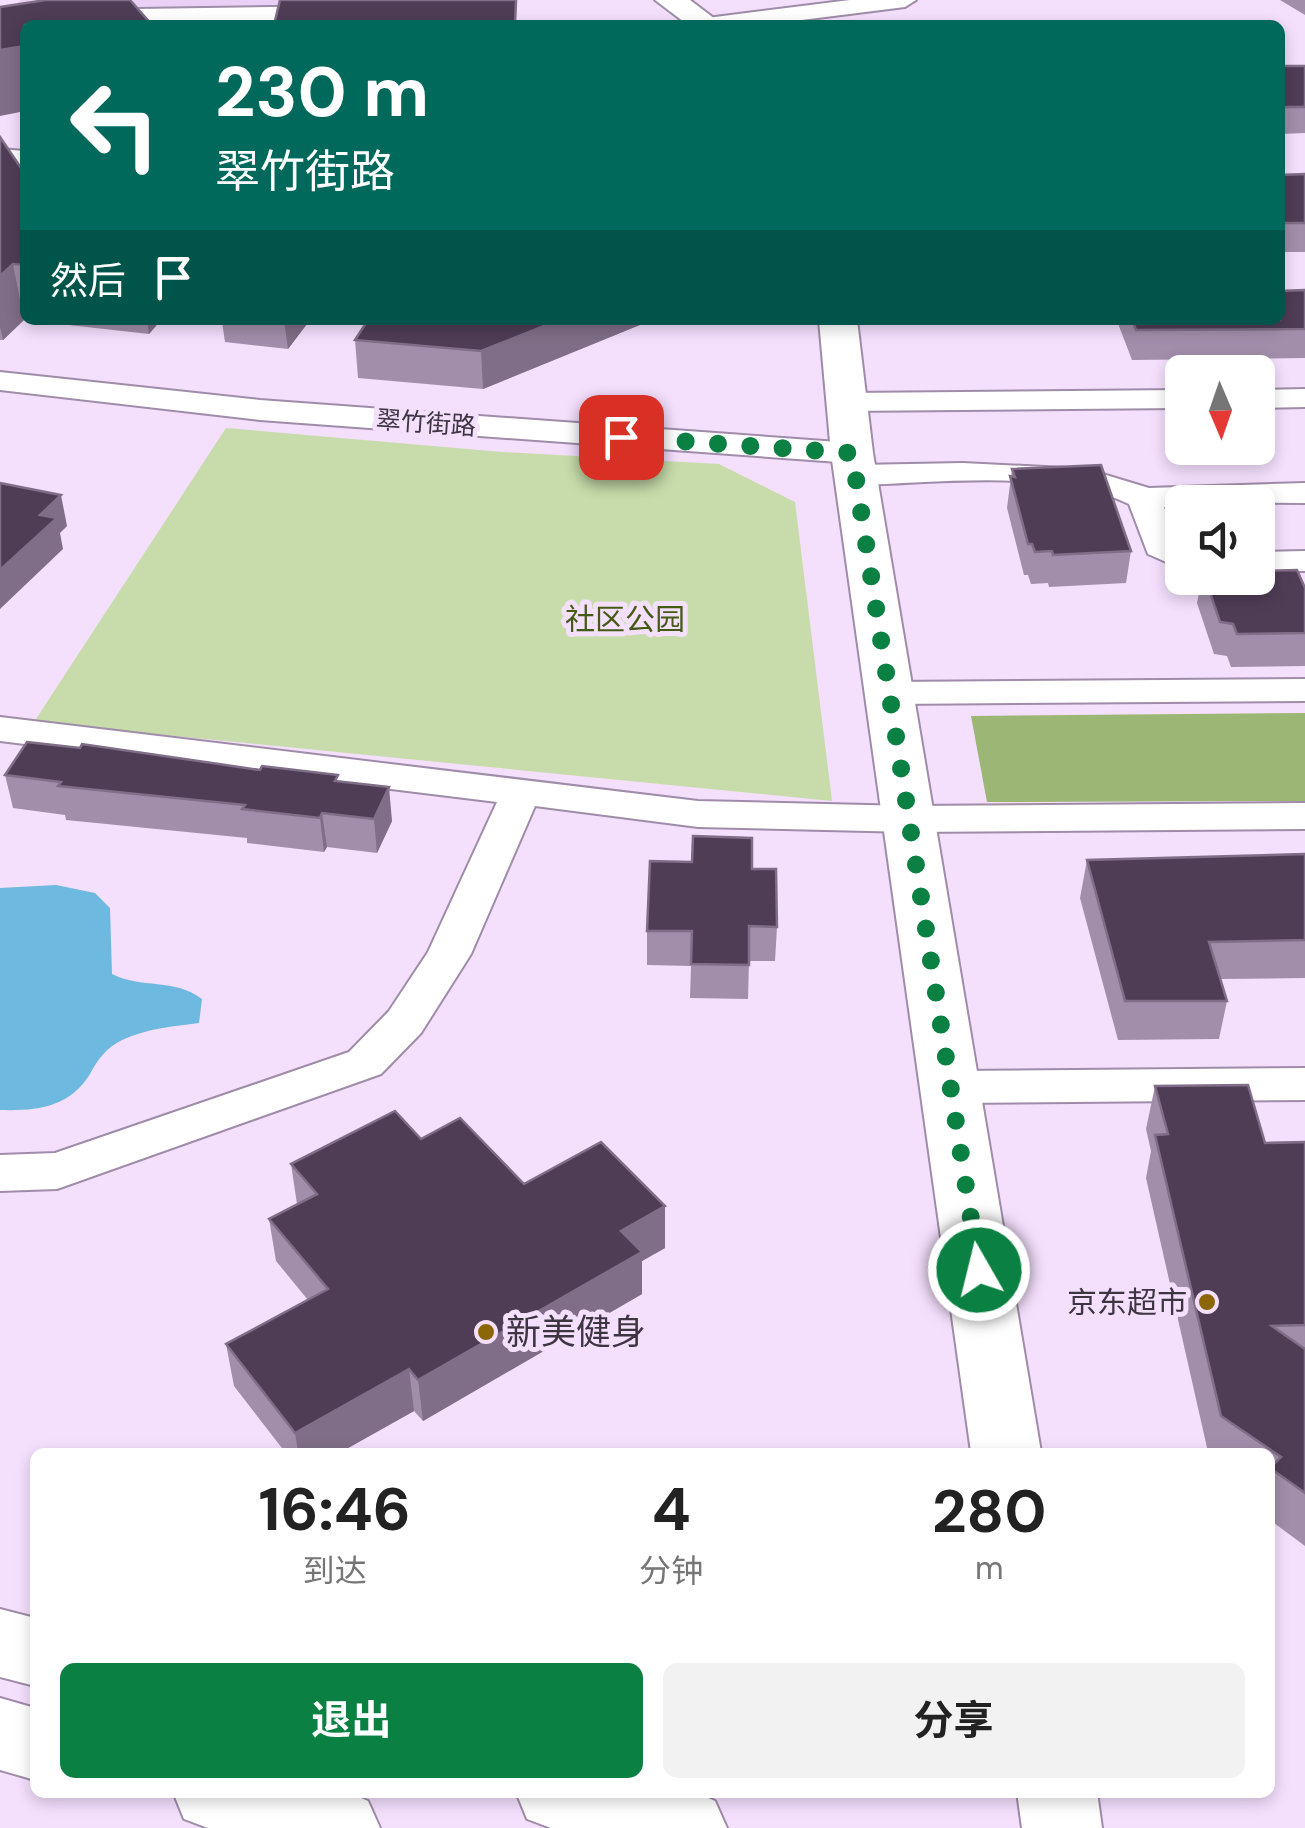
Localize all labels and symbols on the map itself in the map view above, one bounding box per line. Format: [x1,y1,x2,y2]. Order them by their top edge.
north arrow [1165,355,1275,465]
pin [579,395,664,480]
street label: 翠竹街路 [375,403,477,443]
park label: 社区公园 [565,600,685,639]
position arrow [927,1218,1031,1322]
place label: 京东超市 [1067,1283,1187,1322]
marker: 京东超市 [1196,1291,1218,1313]
place label: 新美健身 [506,1309,646,1355]
marker: 新美健身 [475,1321,497,1343]

